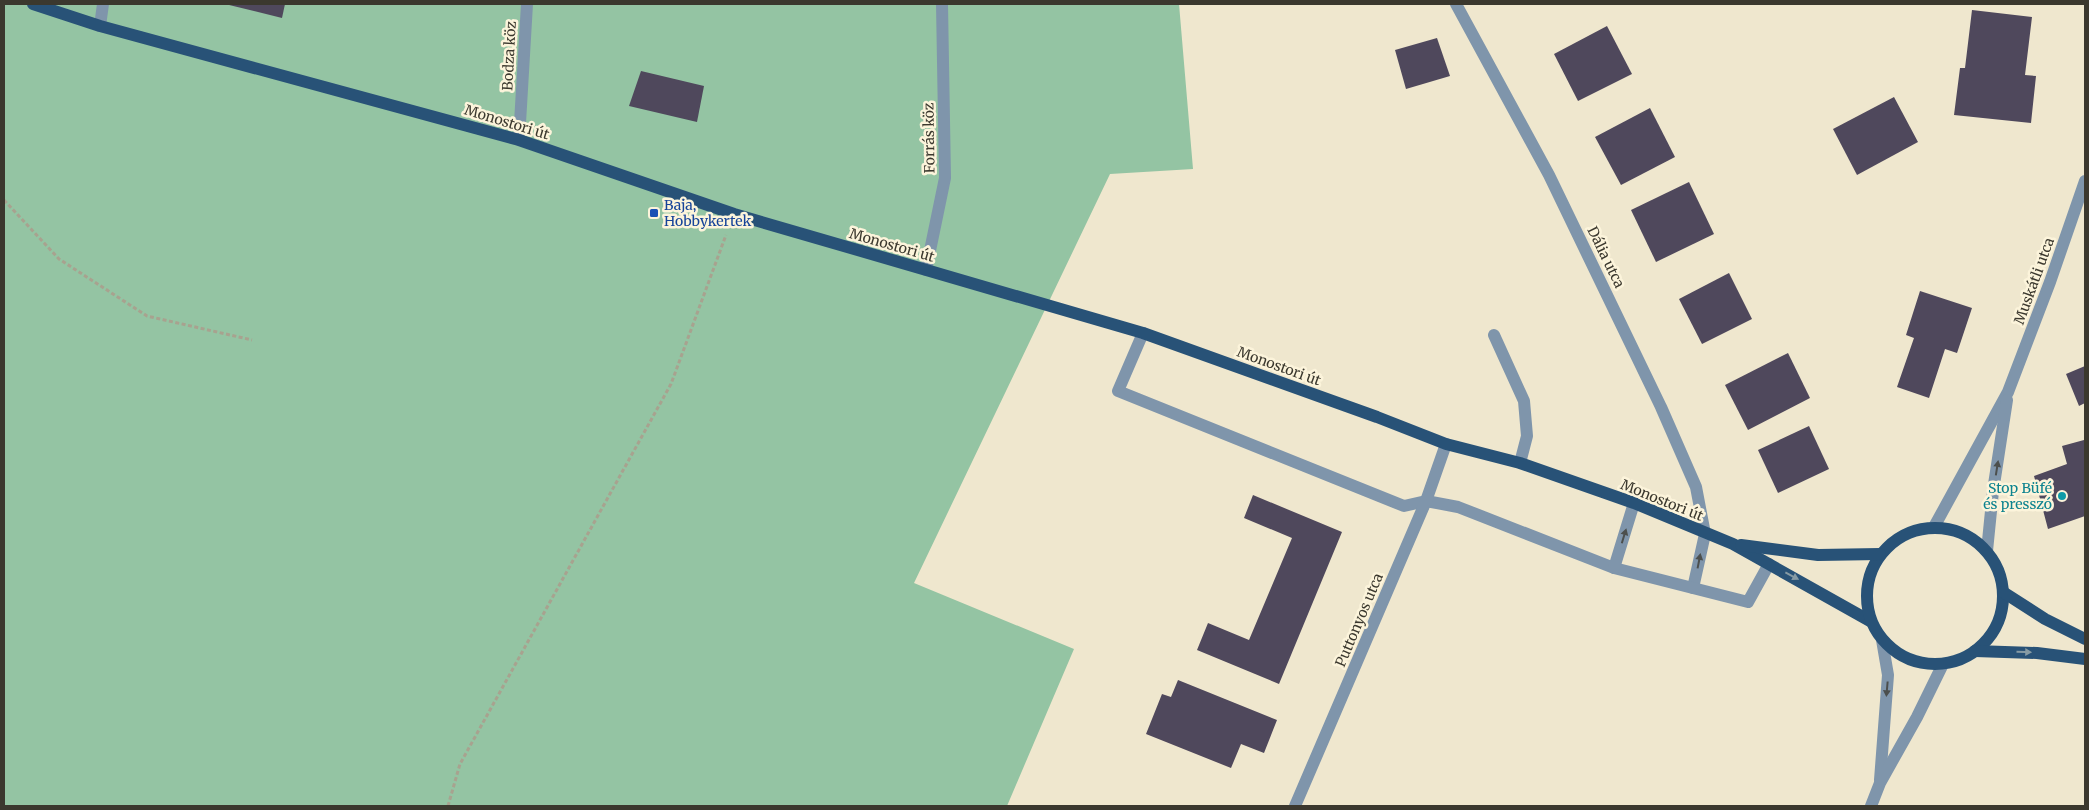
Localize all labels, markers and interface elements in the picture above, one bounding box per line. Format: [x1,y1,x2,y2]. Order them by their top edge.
street label: Bodza köz [498,20,520,91]
street label: Monostori út [462,101,552,144]
street label: Forrás köz [919,102,939,173]
place label: Baja, Hobbykertek [664,196,751,230]
marker: Baja, Hobbykertek [648,207,660,219]
street label: Dália utca [1583,223,1629,291]
street label: Monostori út [847,224,937,266]
street label: Muskátli utca [2010,235,2058,327]
street label: Monostori út [1235,343,1324,390]
one-way arrow [1993,460,2001,476]
street label: Monostori út [1618,475,1707,525]
place label: Stop Büfé és presszó [1983,479,2052,513]
marker: Stop Büfé és presszó [2056,490,2068,502]
one-way arrow [1621,528,1629,543]
one-way arrow [1695,553,1703,569]
street label: Puttonyos utca [1331,570,1387,670]
one-way arrow [1784,572,1799,580]
one-way arrow [2016,649,2032,657]
one-way arrow [1883,681,1891,697]

